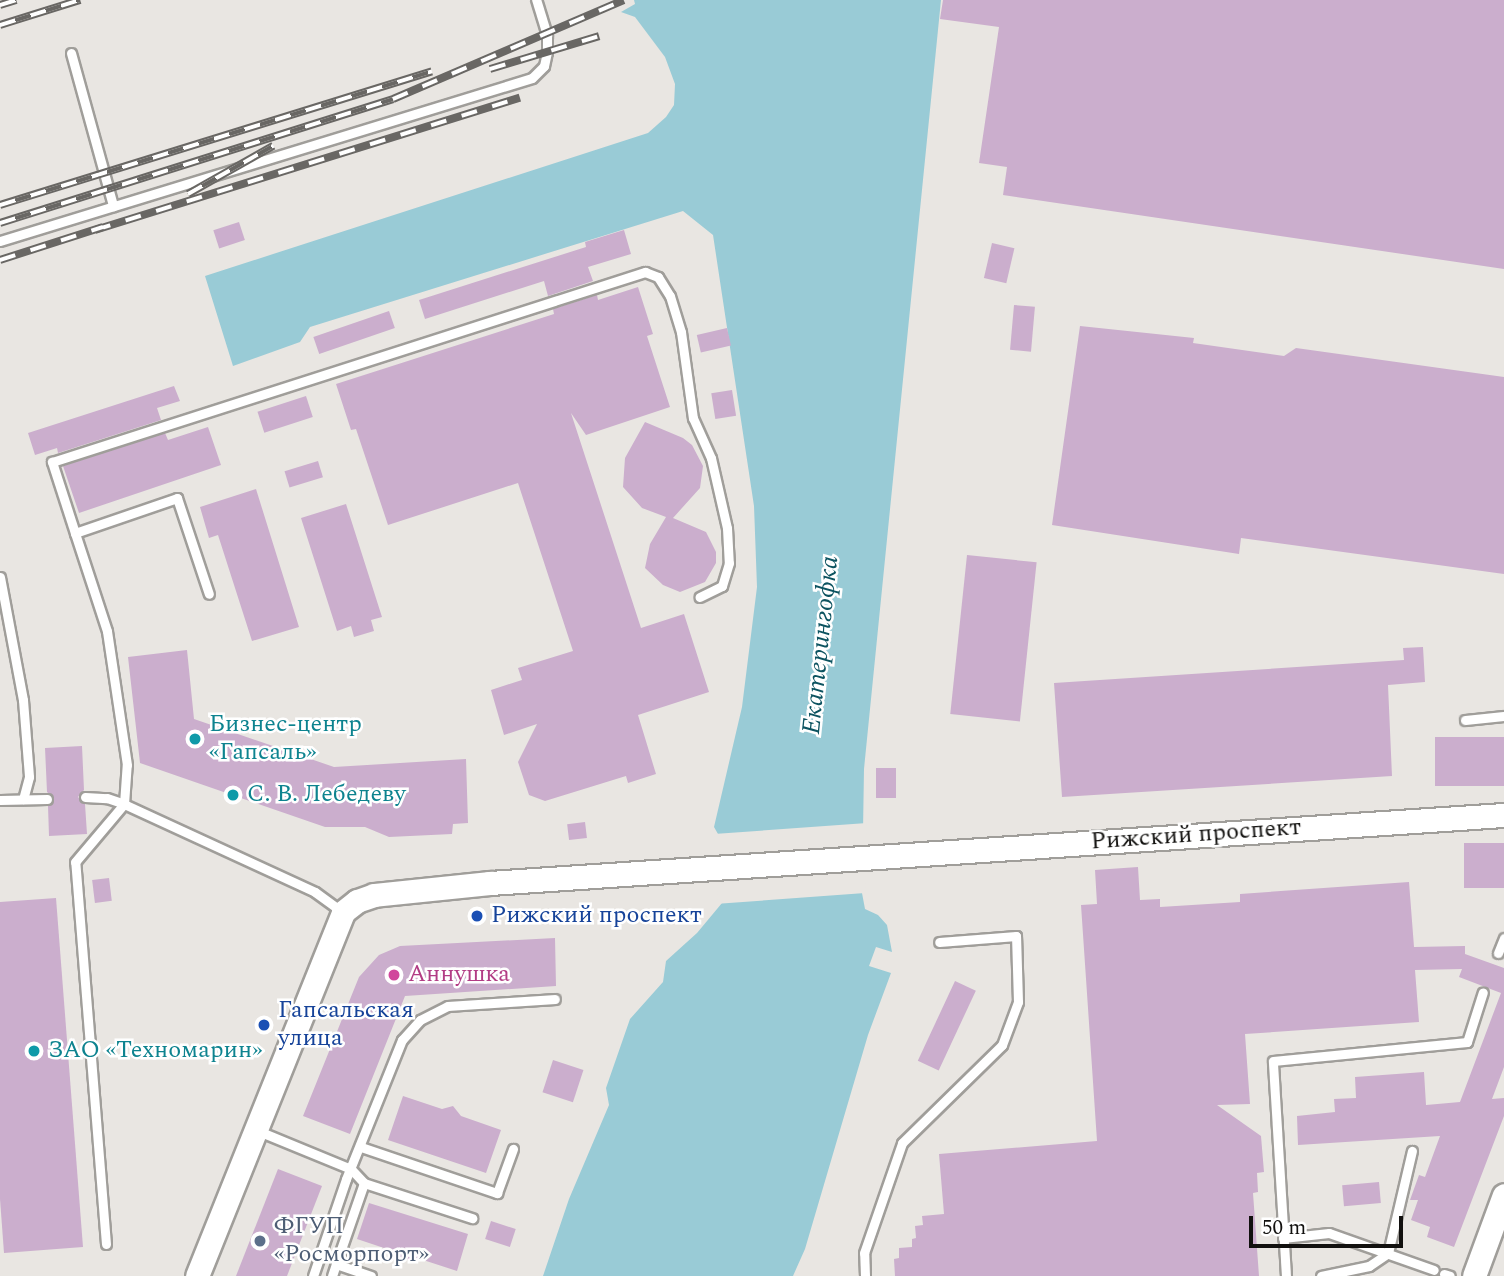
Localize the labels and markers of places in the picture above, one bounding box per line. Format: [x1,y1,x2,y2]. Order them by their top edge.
place label: Бизнес-центр «Гапсаль» [209,711,362,767]
marker: Бизнес-центр «Гапсаль» [187,731,203,747]
place label: С. В. Лебедеву [247,781,406,809]
marker: С. В. Лебедеву [225,787,241,803]
place label: Рижский проспект [491,902,702,930]
marker: Рижский проспект [469,908,485,924]
place label: Аннушка [408,961,510,989]
marker: Аннушка [386,967,402,983]
place label: Гапсальская улица [278,997,414,1053]
marker: Гапсальская улица [256,1017,272,1033]
place label: ЗАО «Техномарин» [48,1037,263,1065]
marker: ЗАО «Техномарин» [26,1043,42,1059]
place label: ФГУП «Росморпорт» [274,1213,429,1269]
marker: ФГУП «Росморпорт» [252,1233,268,1249]

